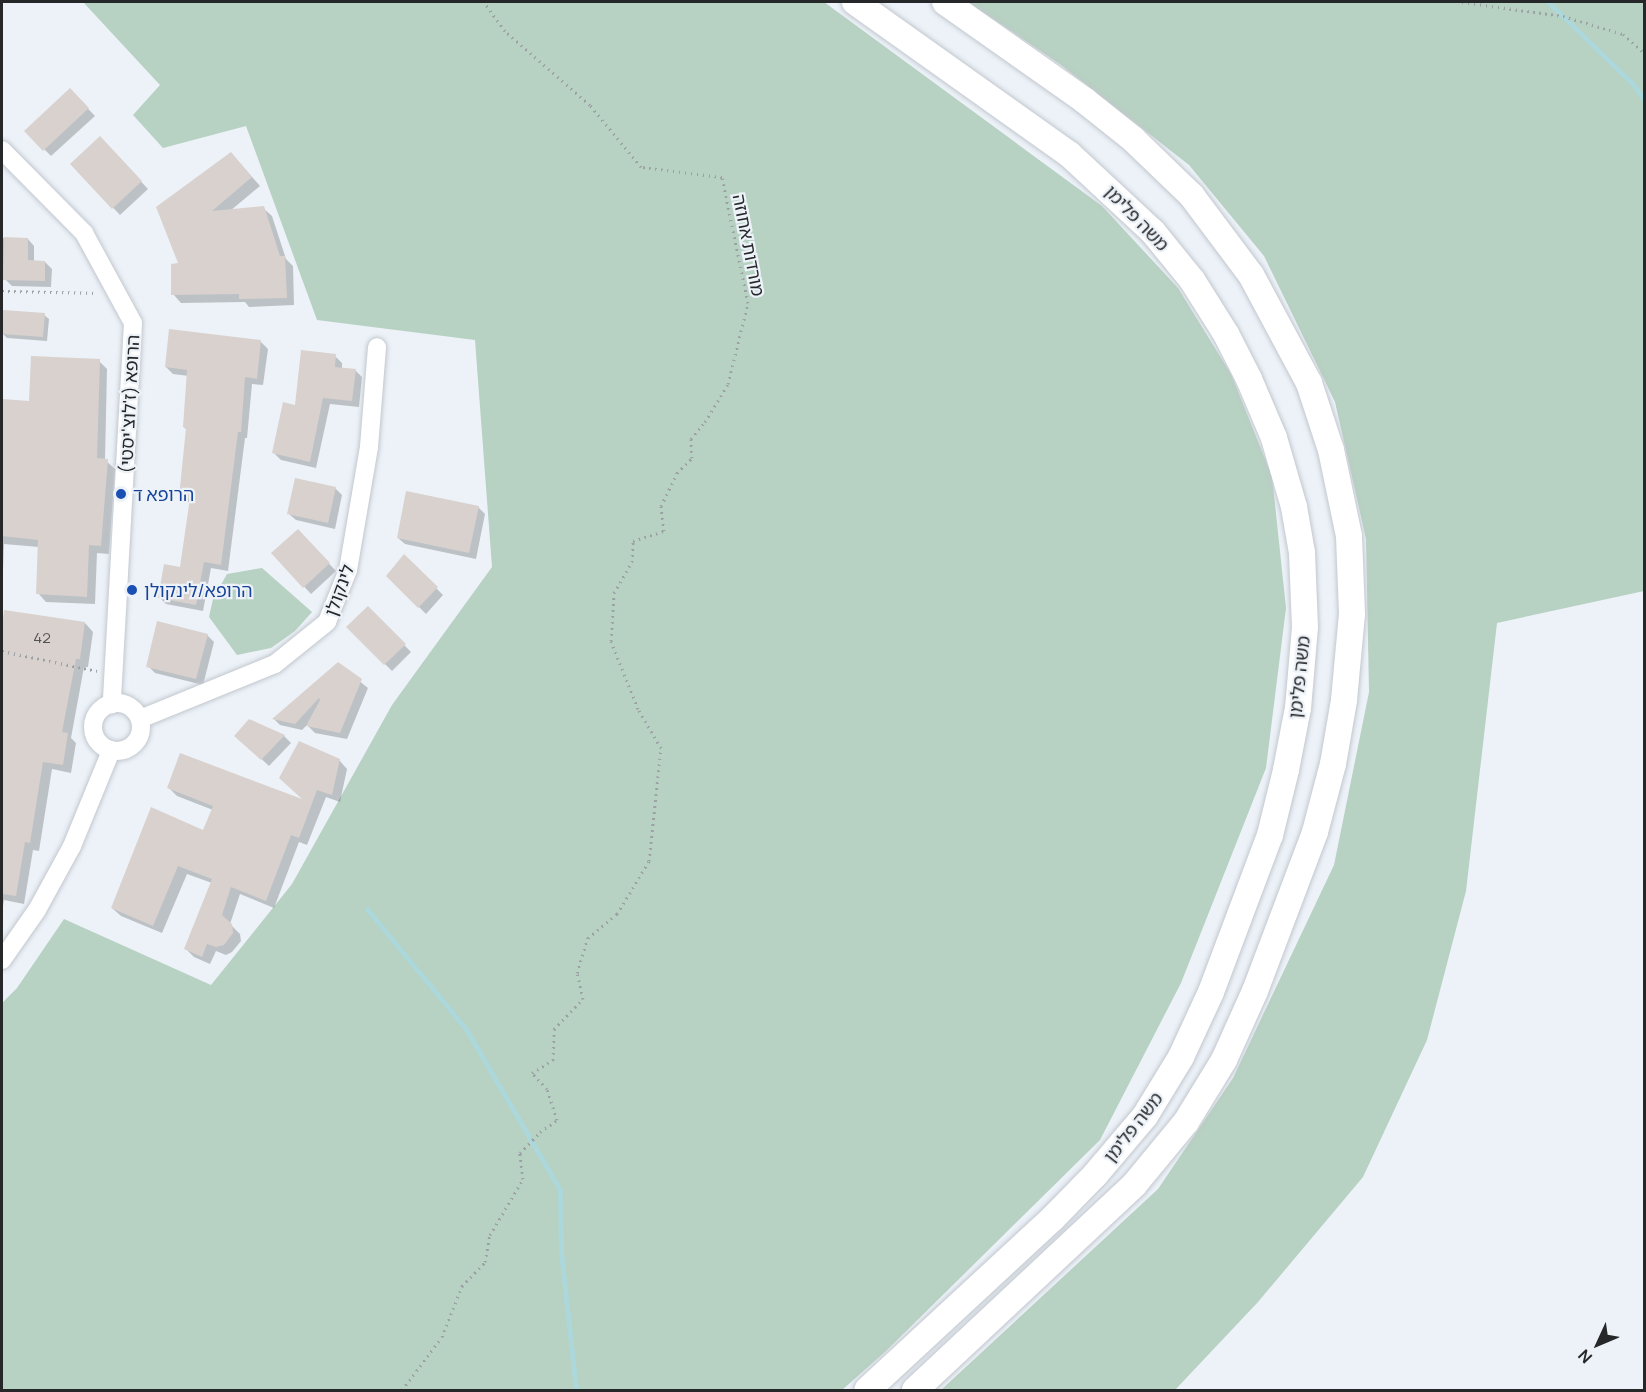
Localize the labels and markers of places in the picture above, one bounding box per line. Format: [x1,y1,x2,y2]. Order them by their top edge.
place label: הרופא ד [133,483,194,505]
marker: הרופא ד [114,487,128,501]
place label: הרופא/לינקולן [144,579,252,601]
marker: הרופא/לינקולן [125,583,139,597]

